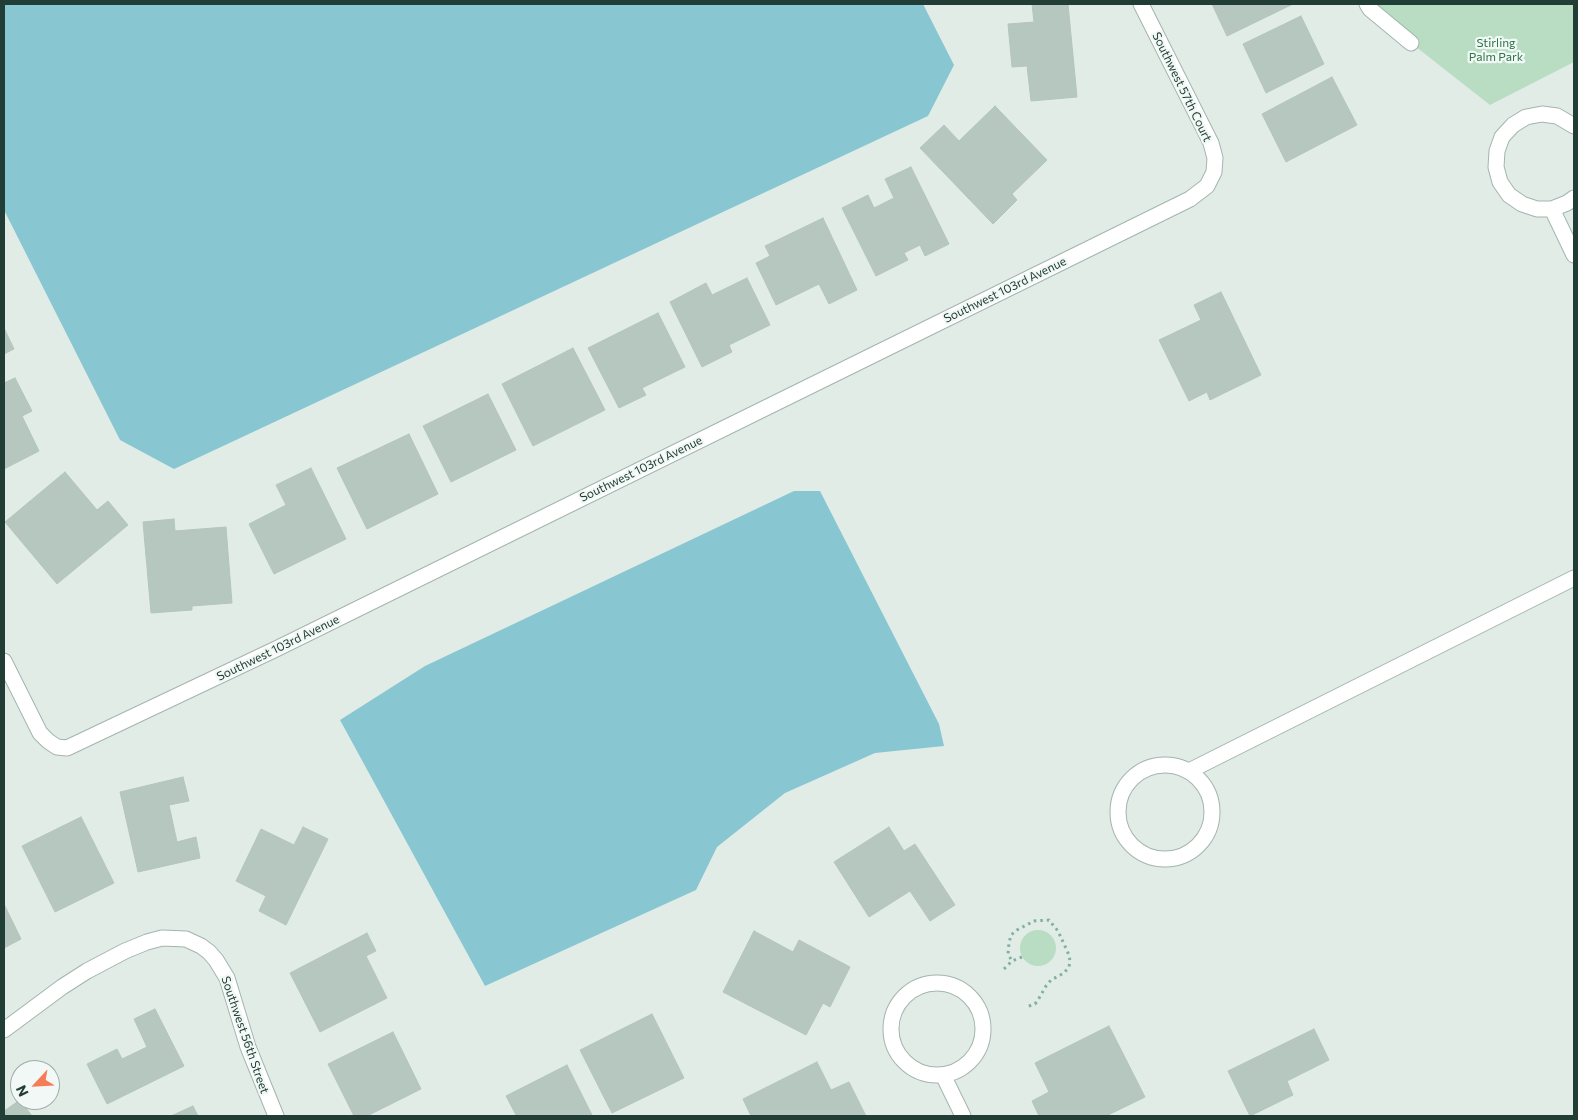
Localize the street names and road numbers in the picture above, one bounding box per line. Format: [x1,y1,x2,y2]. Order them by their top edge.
street label: Southwest 57th Court [1149,30,1215,144]
street label: Southwest 103rd Avenue [941,254,1069,326]
street label: Southwest 103rd Avenue [577,433,705,505]
street label: Southwest 103rd Avenue [214,612,342,684]
street label: Southwest 56th Street [218,974,272,1096]

